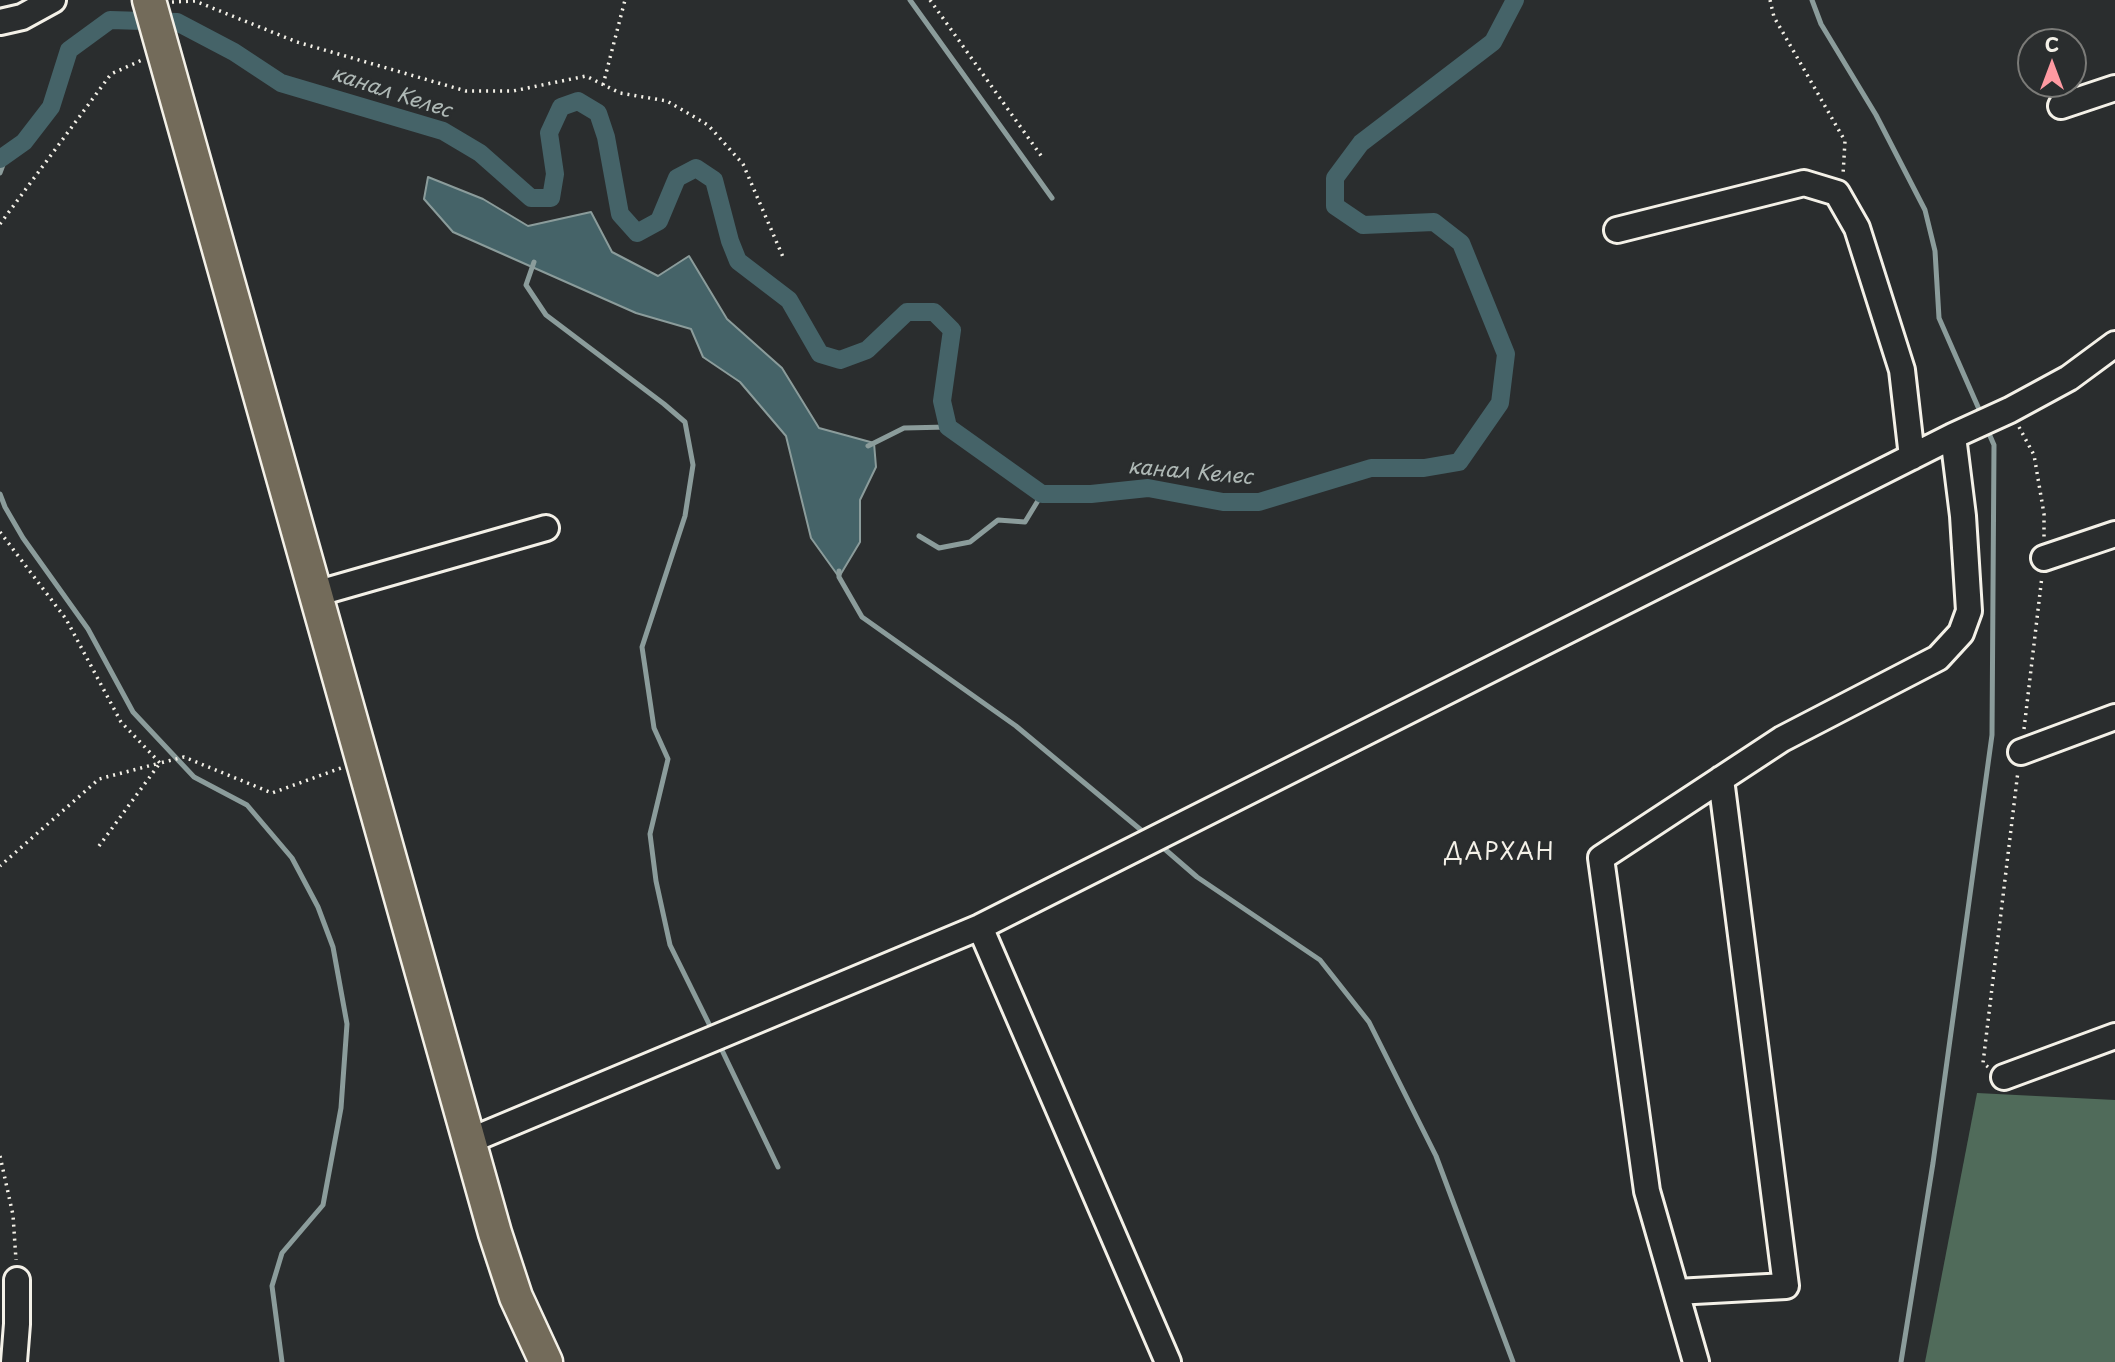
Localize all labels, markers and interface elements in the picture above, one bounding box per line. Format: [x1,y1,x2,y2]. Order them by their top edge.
north arrow [2017,28,2087,98]
text: С [2045,30,2059,58]
water label: канал Келес [328,62,454,124]
water label: канал Келес [1127,455,1253,491]
district label: ДАРХАН [1444,840,1556,868]

